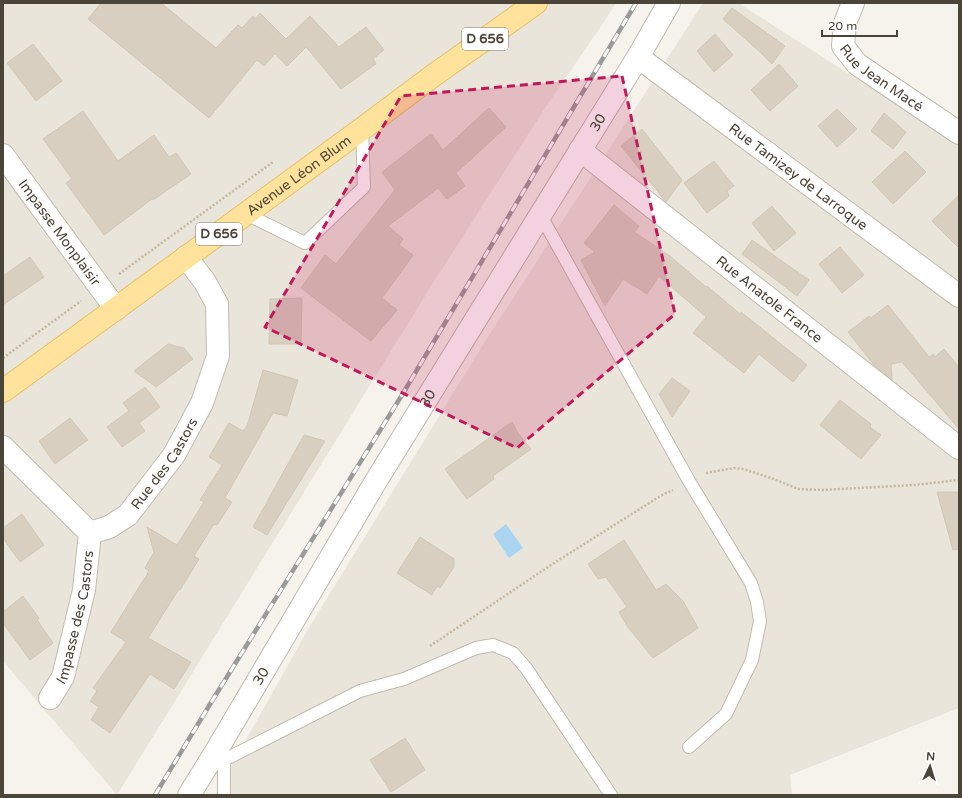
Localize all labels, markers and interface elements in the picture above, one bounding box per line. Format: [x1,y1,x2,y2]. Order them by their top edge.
scale bar [822,12,897,38]
text: 20 m [828,19,857,33]
road number: D 656 [462,28,508,50]
street label: Rue Jean Macé [836,41,927,115]
street label: 30 [586,110,610,134]
street label: Rue Tamizey de Larroque [726,119,871,234]
street label: Avenue Léon Blum [243,132,354,219]
street label: Impasse Monplaisir [15,176,105,290]
road number: D 656 [196,223,242,245]
street label: Rue Anatole France [713,252,826,346]
street label: 30 [415,386,439,410]
street label: Rue des Castors [127,414,201,513]
street label: Impasse des Castors [52,549,97,687]
street label: 30 [249,664,273,688]
north arrow [910,746,950,786]
text: N [926,750,936,763]

